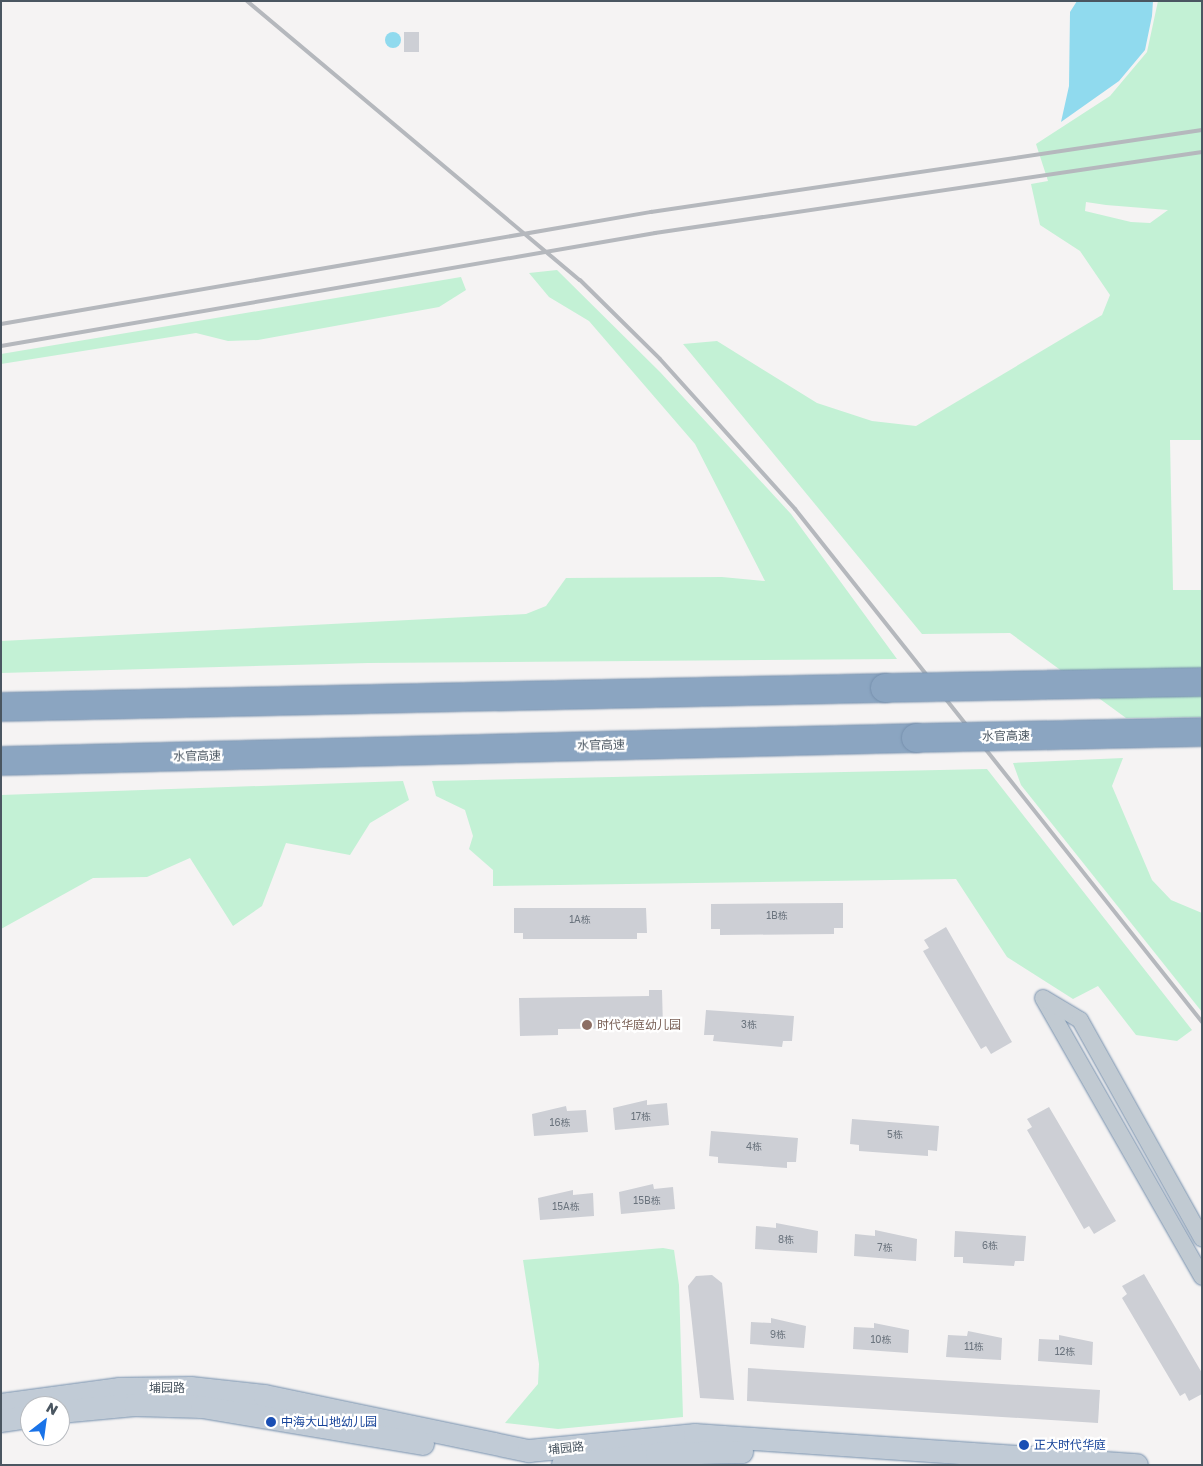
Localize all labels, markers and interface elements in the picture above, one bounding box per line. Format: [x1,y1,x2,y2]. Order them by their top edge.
street label: 水官高速 [982,728,1030,744]
street label: 水官高速 [577,737,625,753]
street label: 水官高速 [173,748,221,764]
house number: 1B栋 [766,910,788,922]
house number: 1A栋 [569,914,591,926]
place label: 时代华庭幼儿园 [597,1018,681,1032]
marker: 时代华庭幼儿园 [581,1019,593,1031]
house number: 3栋 [741,1019,757,1031]
house number: 17栋 [631,1111,651,1123]
house number: 16栋 [550,1117,570,1129]
house number: 5栋 [887,1129,903,1141]
house number: 4栋 [746,1141,762,1153]
house number: 15B栋 [633,1195,661,1207]
house number: 15A栋 [552,1201,580,1213]
house number: 8栋 [778,1234,794,1246]
house number: 6栋 [982,1240,998,1252]
house number: 7栋 [877,1242,893,1254]
house number: 9栋 [770,1329,786,1341]
house number: 10栋 [870,1334,892,1346]
house number: 11栋 [964,1341,984,1353]
house number: 12栋 [1055,1346,1075,1358]
street label: 埔园路 [149,1381,185,1395]
north arrow [20,1396,70,1446]
text: N [43,1398,61,1418]
place label: 中海大山地幼儿园 [281,1415,377,1429]
marker: 中海大山地幼儿园 [265,1416,277,1428]
place label: 正大时代华庭 [1034,1438,1106,1452]
street label: 埔园路 [547,1439,585,1457]
marker: 正大时代华庭 [1018,1439,1030,1451]

